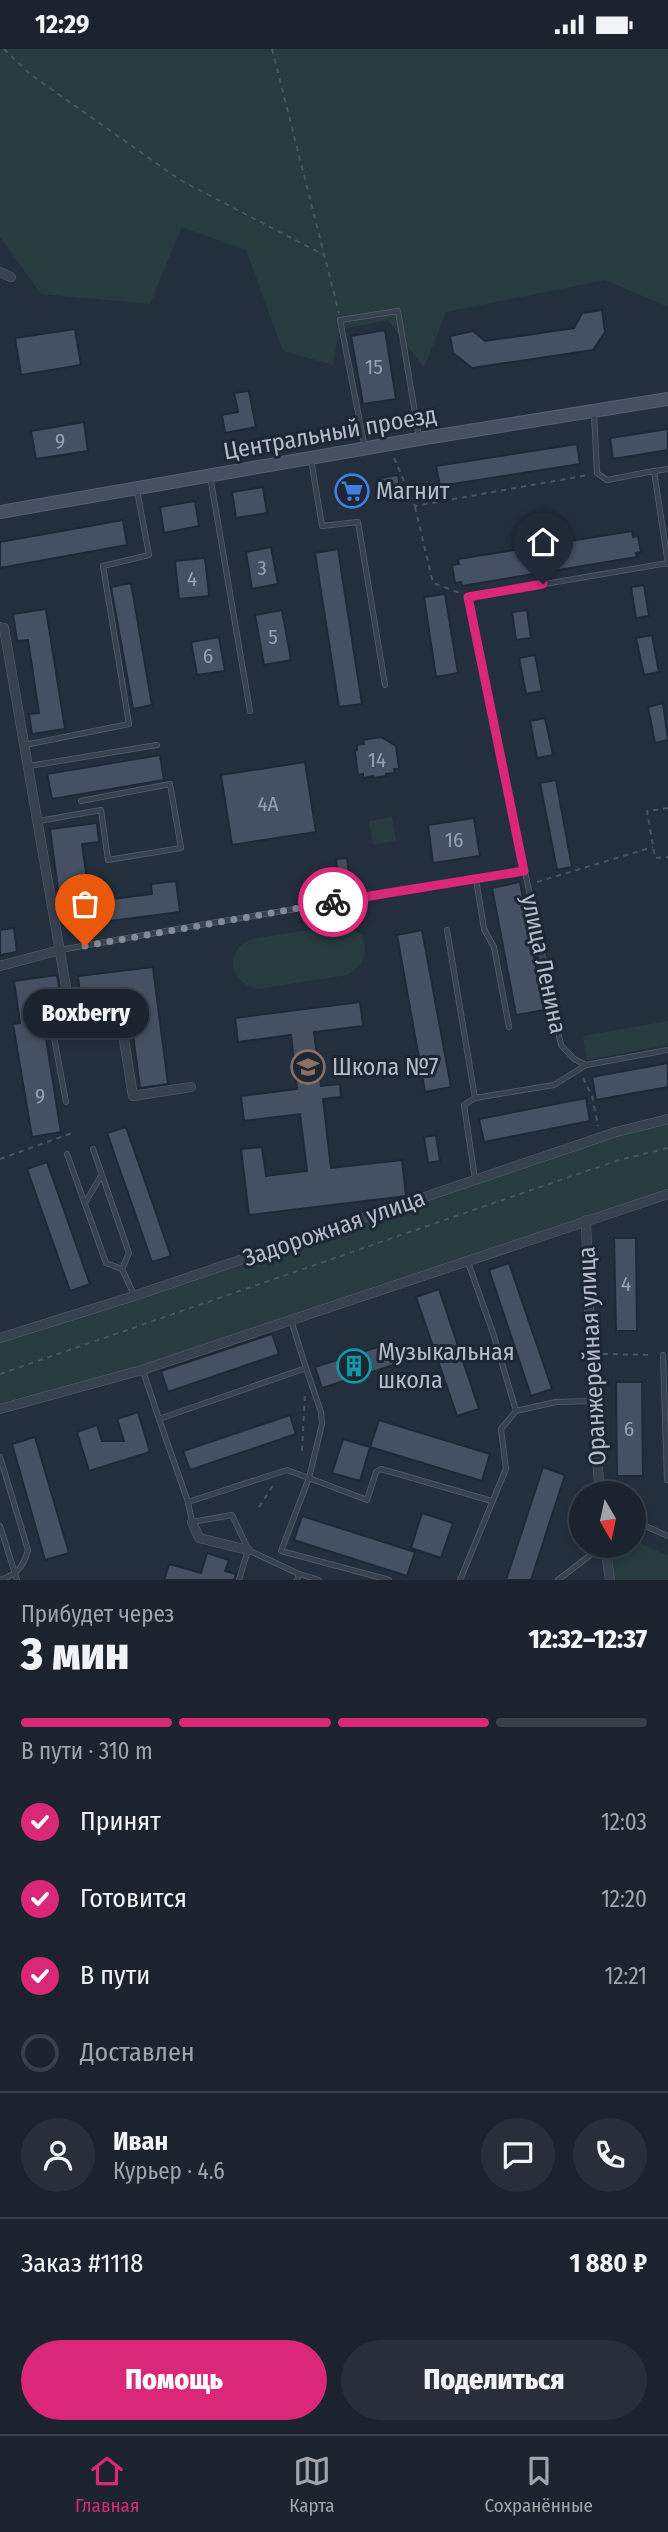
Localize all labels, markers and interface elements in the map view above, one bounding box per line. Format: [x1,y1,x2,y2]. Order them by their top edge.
text: 12:29 [35,9,89,40]
house number: 15 [365,354,383,380]
street label: Центральный проезд [221,400,439,466]
house number: 9 [55,428,65,454]
supermarket icon: Магнит [333,472,371,510]
place label: Магнит [376,477,450,505]
pin [513,512,573,584]
icon: home [524,523,562,561]
house number: 3 [257,555,267,581]
house number: 4 [187,566,197,592]
house number: 5 [268,624,278,650]
house number: 6 [203,643,213,669]
house number: 14 [368,747,386,773]
house number: 4А [257,791,279,817]
house number: 16 [445,827,463,853]
courier [298,867,368,937]
pin [55,874,115,946]
icon: bike [314,883,352,921]
icon: bag [66,885,104,923]
street label: улица Ленина [516,892,572,1036]
callout: Boxberry [22,988,148,1037]
text: Boxberry [42,999,130,1027]
school or university icon: Школа №7 [289,1048,327,1086]
place label: Школа №7 [332,1053,439,1081]
house number: 9 [35,1083,45,1109]
street label: Задорожная улица [239,1184,429,1272]
street label: Оранжерейная улица [572,1246,612,1466]
house number: 4 [621,1271,631,1297]
place label: Музыкальная школа [378,1338,515,1394]
building icon: Музыкальная школа [335,1347,373,1385]
house number: 6 [624,1416,634,1442]
north arrow [569,1481,646,1557]
map controls [569,1481,646,1558]
text: Прибудет через [21,1600,174,1628]
text: 12:32–12:37 [528,1624,647,1655]
text: 3 мин [21,1626,129,1681]
text: В пути · 310 m [21,1737,153,1765]
icon: check [21,1803,59,1841]
text: Принят [80,1806,161,1837]
text: 12:03 [601,1808,647,1836]
icon: check [21,1880,59,1918]
text: Готовится [80,1883,187,1914]
text: 12:20 [601,1885,647,1913]
icon: check [21,1957,59,1995]
text: В пути [80,1960,150,1991]
text: 12:21 [604,1962,647,1990]
text: Доставлен [80,2037,195,2068]
button: person [21,2118,95,2192]
button: chat [481,2118,555,2192]
button: phone [573,2118,647,2192]
text: Иван [113,2126,168,2157]
text: Курьер · 4.6 [113,2157,225,2185]
text: Заказ #1118 [21,2248,143,2279]
text: 1 880 ₽ [569,2248,647,2279]
button: Помощь [21,2340,327,2420]
button: Поделиться [341,2340,647,2420]
tab: Главная [75,2452,139,2517]
tab: Карта [289,2452,335,2517]
tab: Сохранённые [485,2452,593,2517]

